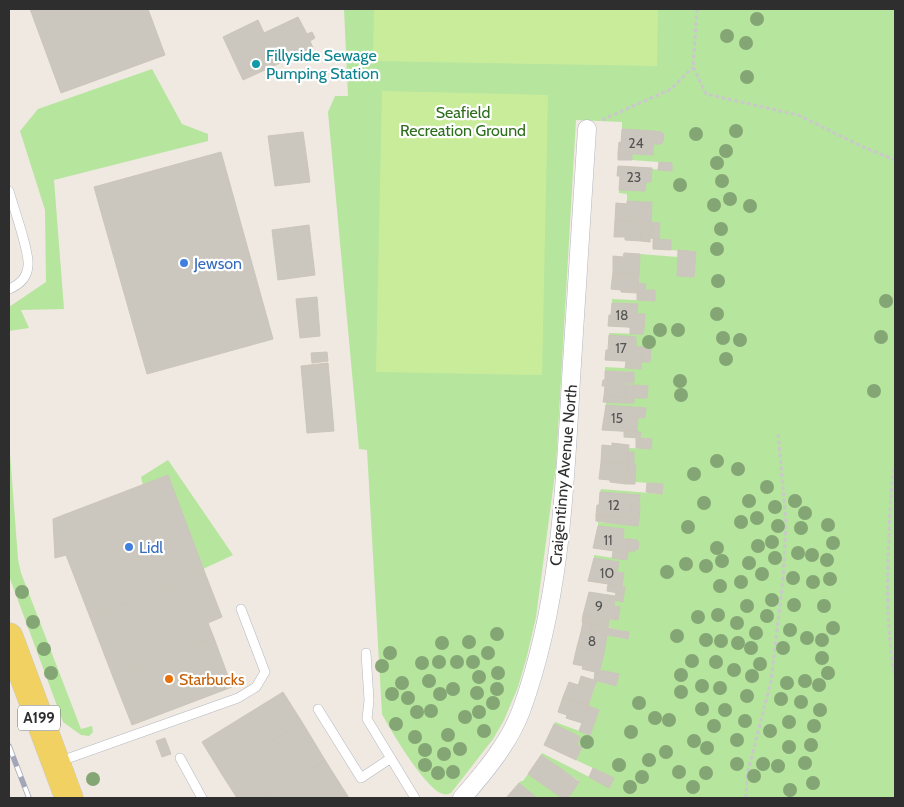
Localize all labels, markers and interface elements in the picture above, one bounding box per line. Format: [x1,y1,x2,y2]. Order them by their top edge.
place label: Fillyside Sewage Pumping Station [266,46,379,83]
marker: Fillyside Sewage Pumping Station [250,58,262,70]
park label: Seafield Recreation Ground [400,103,526,140]
house number: 24 [628,134,644,152]
house number: 23 [627,168,641,186]
place label: Jewson [193,254,242,273]
marker: Jewson [178,257,190,269]
house number: 18 [615,306,629,324]
house number: 17 [615,339,627,357]
street label: Craigentinny Avenue North [546,383,581,567]
house number: 15 [611,409,623,427]
house number: 12 [608,496,620,514]
house number: 11 [603,531,613,549]
place label: Lidl [139,538,163,557]
marker: Lidl [123,541,135,553]
house number: 10 [600,564,614,582]
house number: 9 [595,597,603,615]
house number: 8 [588,632,596,650]
place label: Starbucks [179,670,245,689]
marker: Starbucks [163,673,175,685]
road number: A199 [18,706,60,730]

